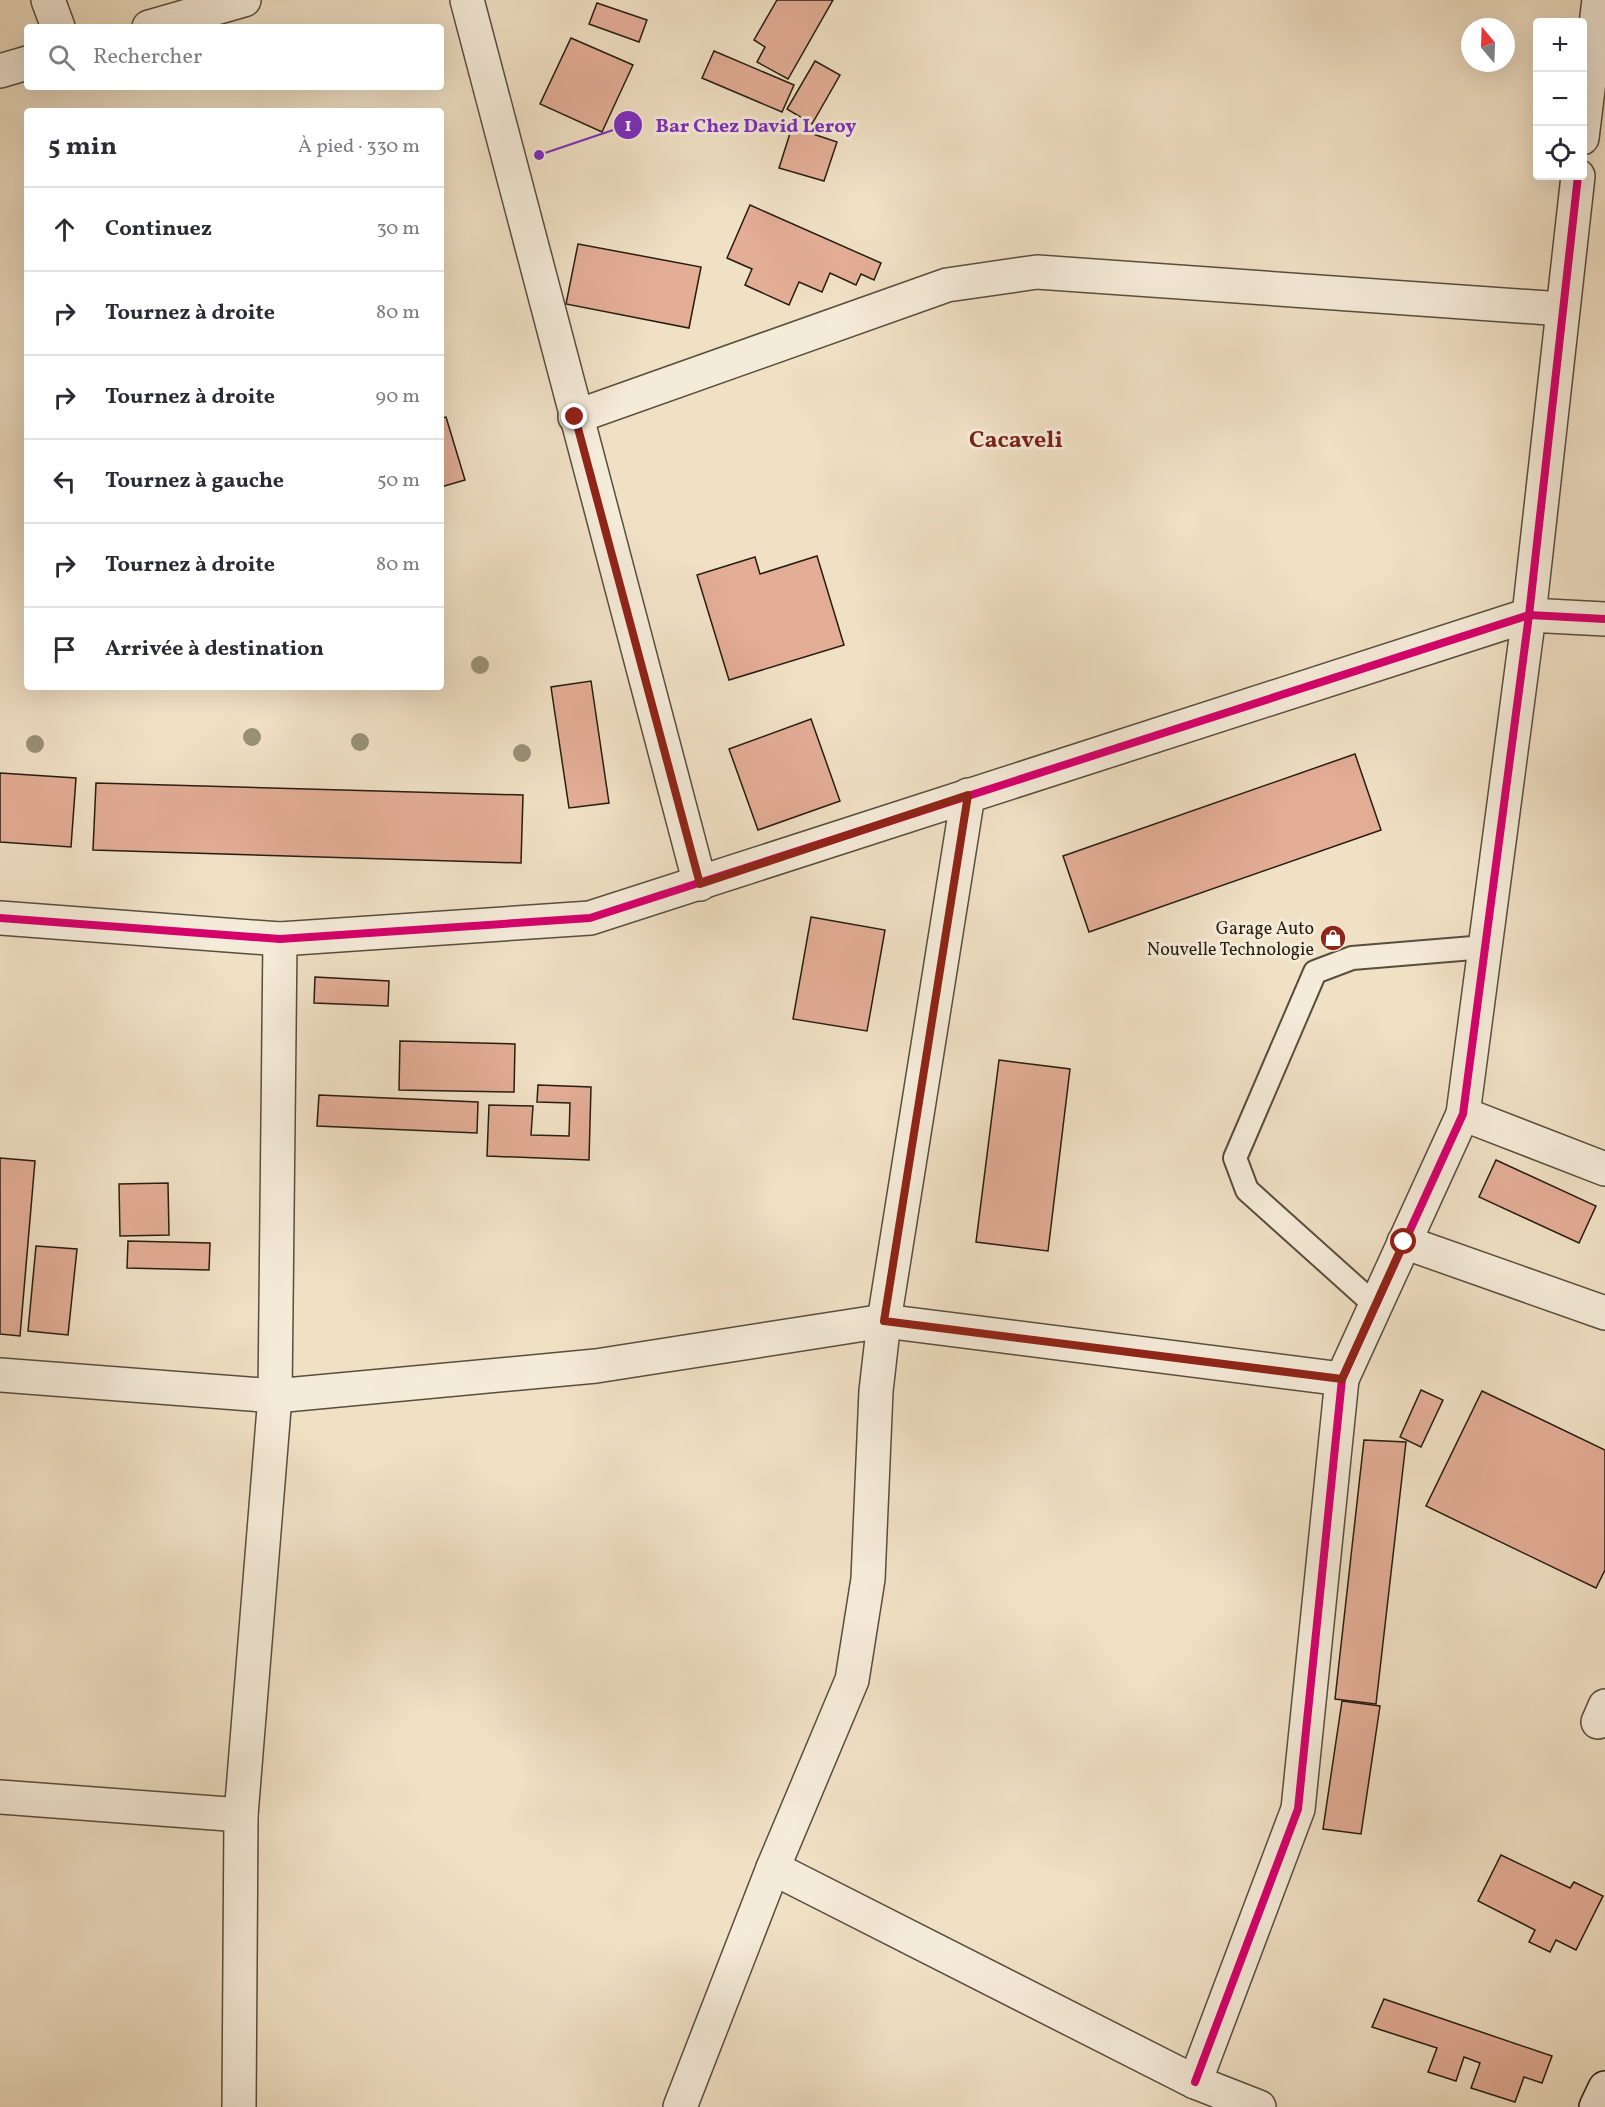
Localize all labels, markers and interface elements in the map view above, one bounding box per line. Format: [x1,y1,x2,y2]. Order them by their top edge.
north arrow [1461,18,1515,72]
map controls [1533,18,1587,180]
button: + [1533,18,1587,72]
search box [24,24,444,90]
icon: search [45,41,78,74]
text: Rechercher [93,42,202,73]
button: − [1533,72,1587,126]
callout: Bar Chez David Leroy [613,106,869,144]
text: Bar Chez David Leroy [655,113,857,141]
text: 1 [624,114,632,139]
button: locate [1533,126,1587,180]
text: 5 min [48,129,117,165]
text: À pied · 330 m [298,133,420,161]
icon: ahead [48,213,81,246]
text: Continuez [105,214,212,245]
text: 30 m [376,215,420,243]
icon: right [48,297,81,330]
text: Tournez à droite [105,298,275,329]
text: 80 m [376,299,420,327]
icon: right [48,381,81,414]
text: Tournez à droite [105,382,275,413]
text: 90 m [376,383,420,411]
route end [561,403,587,429]
district label: Cacaveli [969,424,1063,458]
icon: left [48,465,81,498]
text: Tournez à gauche [105,466,284,497]
text: 50 m [377,467,420,495]
icon: right [48,549,81,582]
text: Tournez à droite [105,550,275,581]
text: 80 m [376,551,420,579]
icon: arrive [48,633,81,666]
text: Arrivée à destination [105,634,324,665]
place label: Garage Auto Nouvelle Technologie [1147,917,1314,963]
shop icon: Garage Auto Nouvelle Technologie [1318,923,1348,953]
route start [1390,1228,1416,1254]

